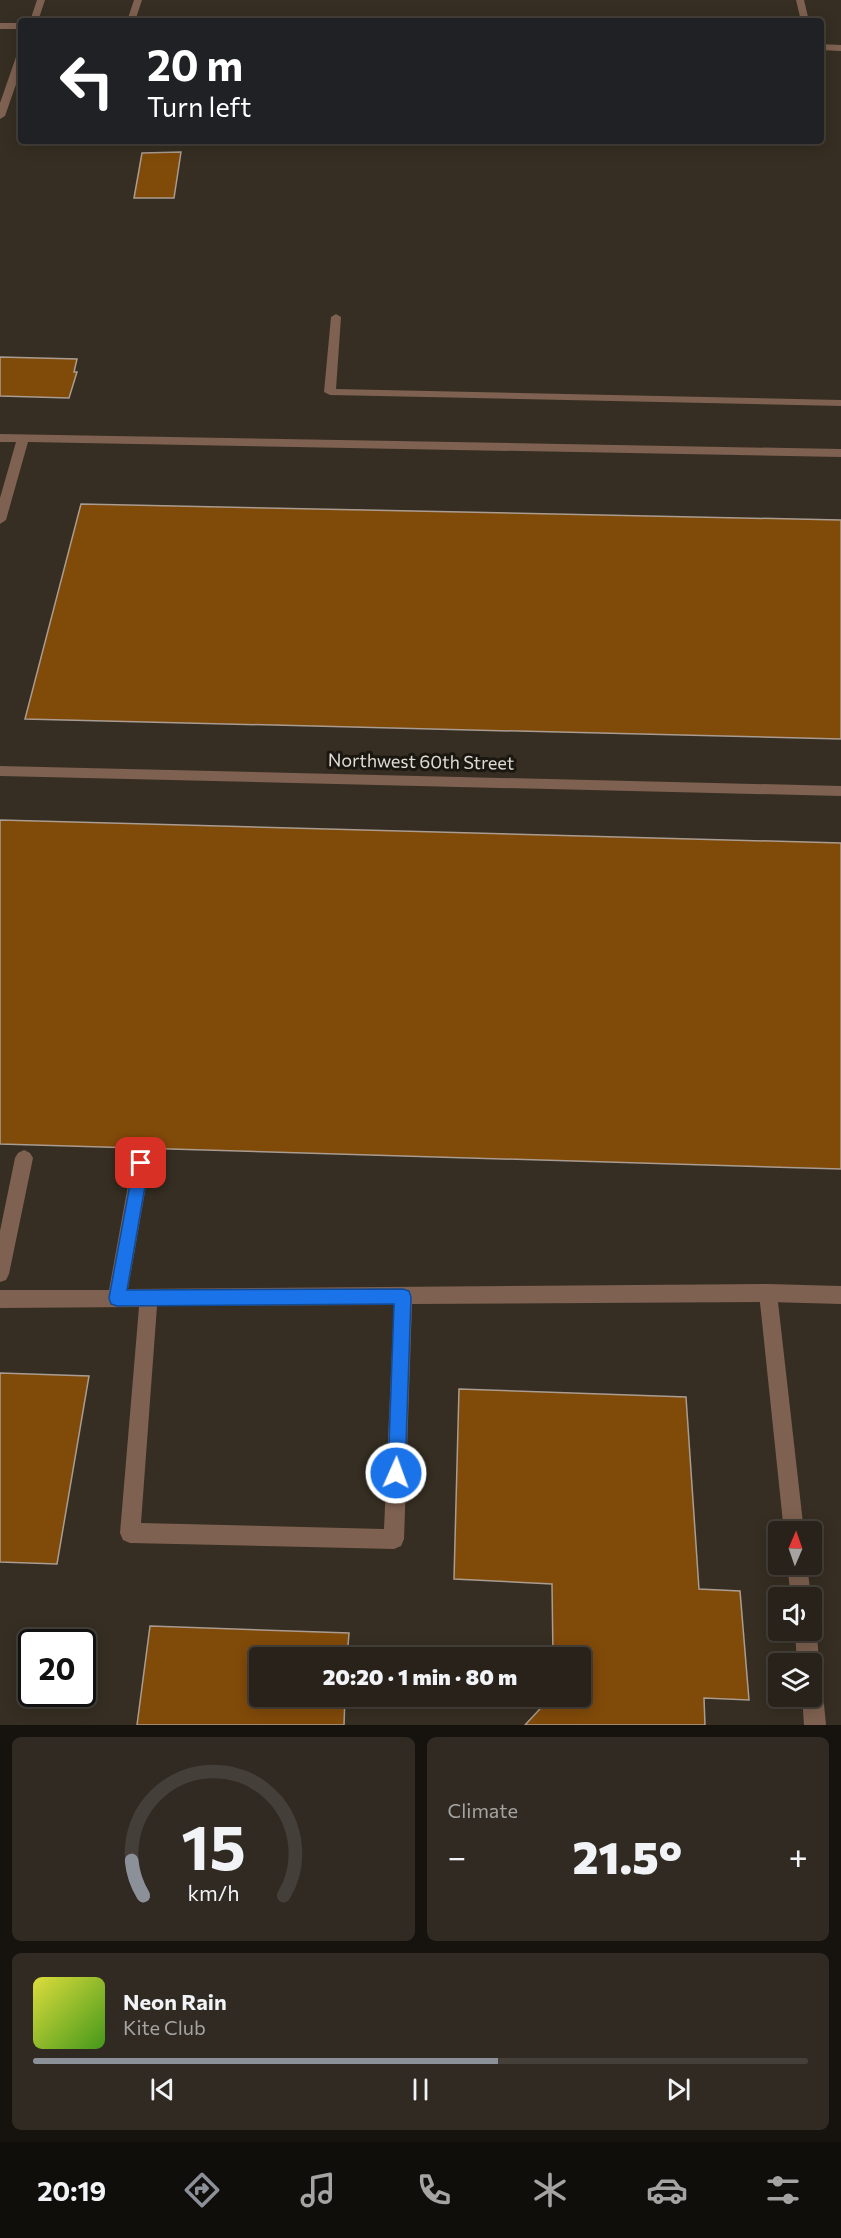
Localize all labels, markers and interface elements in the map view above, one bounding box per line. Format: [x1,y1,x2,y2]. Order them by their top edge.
text: 20 m [147,38,243,90]
icon: left [48,42,126,120]
text: Turn left [147,90,251,123]
street label: Northwest 60th Street [328,748,514,774]
pin [115,1137,166,1188]
icon: arrive [124,1146,157,1179]
position arrow [364,1441,428,1505]
north arrow [768,1521,822,1575]
map controls [768,1521,822,1707]
button: sound [768,1587,822,1641]
speed limit sign: 20 [18,1629,96,1707]
button: layers [768,1653,822,1707]
text: 20:20 · 1 min · 80 m [323,1663,517,1690]
text: Climate [448,1798,518,1822]
text: 15 [181,1807,246,1883]
text: 21.5° [573,1828,682,1883]
text: − [448,1835,466,1876]
text: + [789,1835,808,1876]
text: km/h [187,1879,239,1905]
text: Neon Rain [123,1988,227,2015]
text: Kite Club [123,2015,206,2039]
icon: previous [146,2073,179,2106]
icon: pause [404,2073,437,2106]
icon: next [662,2073,695,2106]
icon: directions [181,2169,223,2211]
icon: music [297,2169,339,2211]
icon: phone [413,2169,455,2211]
icon: climate [529,2169,571,2211]
icon: car [646,2169,688,2211]
icon: filters [762,2169,804,2211]
text: 20:19 [37,2174,106,2207]

